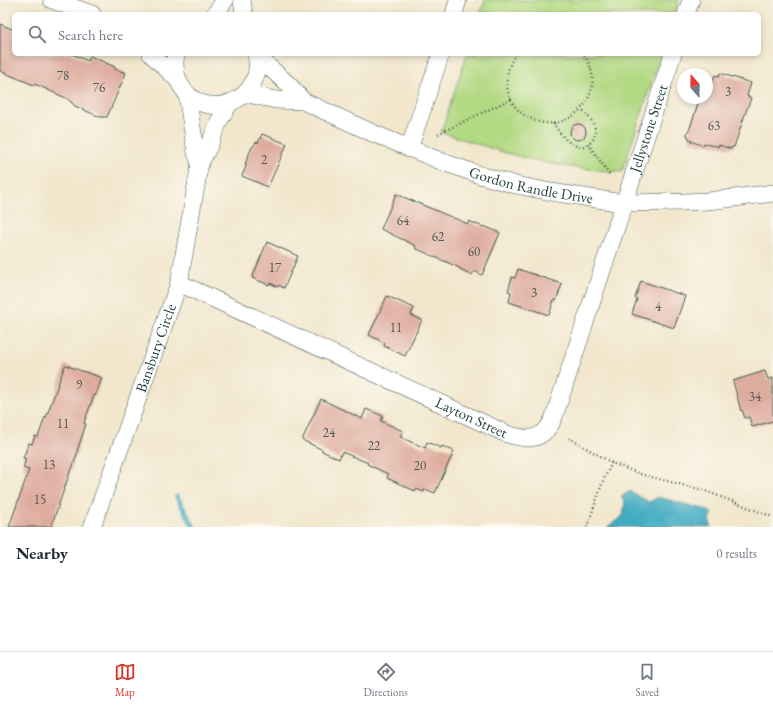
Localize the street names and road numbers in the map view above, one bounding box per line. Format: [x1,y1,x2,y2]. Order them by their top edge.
street label: Jellystone Street [624,81,672,177]
street label: Gordon Randle Drive [467,162,594,207]
street label: Bansbury Circle [131,301,180,395]
street label: Layton Street [433,392,511,442]

